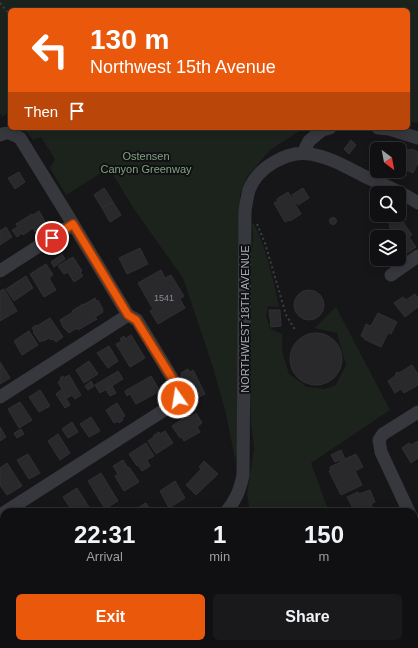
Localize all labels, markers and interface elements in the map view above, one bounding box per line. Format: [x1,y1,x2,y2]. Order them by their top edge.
icon: left [24,24,76,76]
text: 130 m [90,24,169,55]
text: Northwest 15th Avenue [90,57,276,77]
icon: arrive [66,100,88,122]
text: Then [24,103,58,120]
north arrow [370,142,406,178]
map controls [370,142,406,266]
park label: Ostensen Canyon Greenway [100,150,192,175]
button: search [370,186,406,222]
pin [35,221,69,255]
icon: arrive [41,227,63,249]
button: layers [370,230,406,266]
street label: NORTHWEST 18TH AVENUE [239,245,251,393]
house number: 1541 [154,293,174,303]
position arrow [157,377,199,419]
text: 22:31 [74,521,135,548]
text: 1 [213,521,226,548]
text: 150 [304,521,344,548]
text: Arrival [86,549,123,564]
text: min [209,549,230,564]
text: m [319,549,329,564]
button: Exit [16,594,205,640]
button: Share [213,594,402,640]

